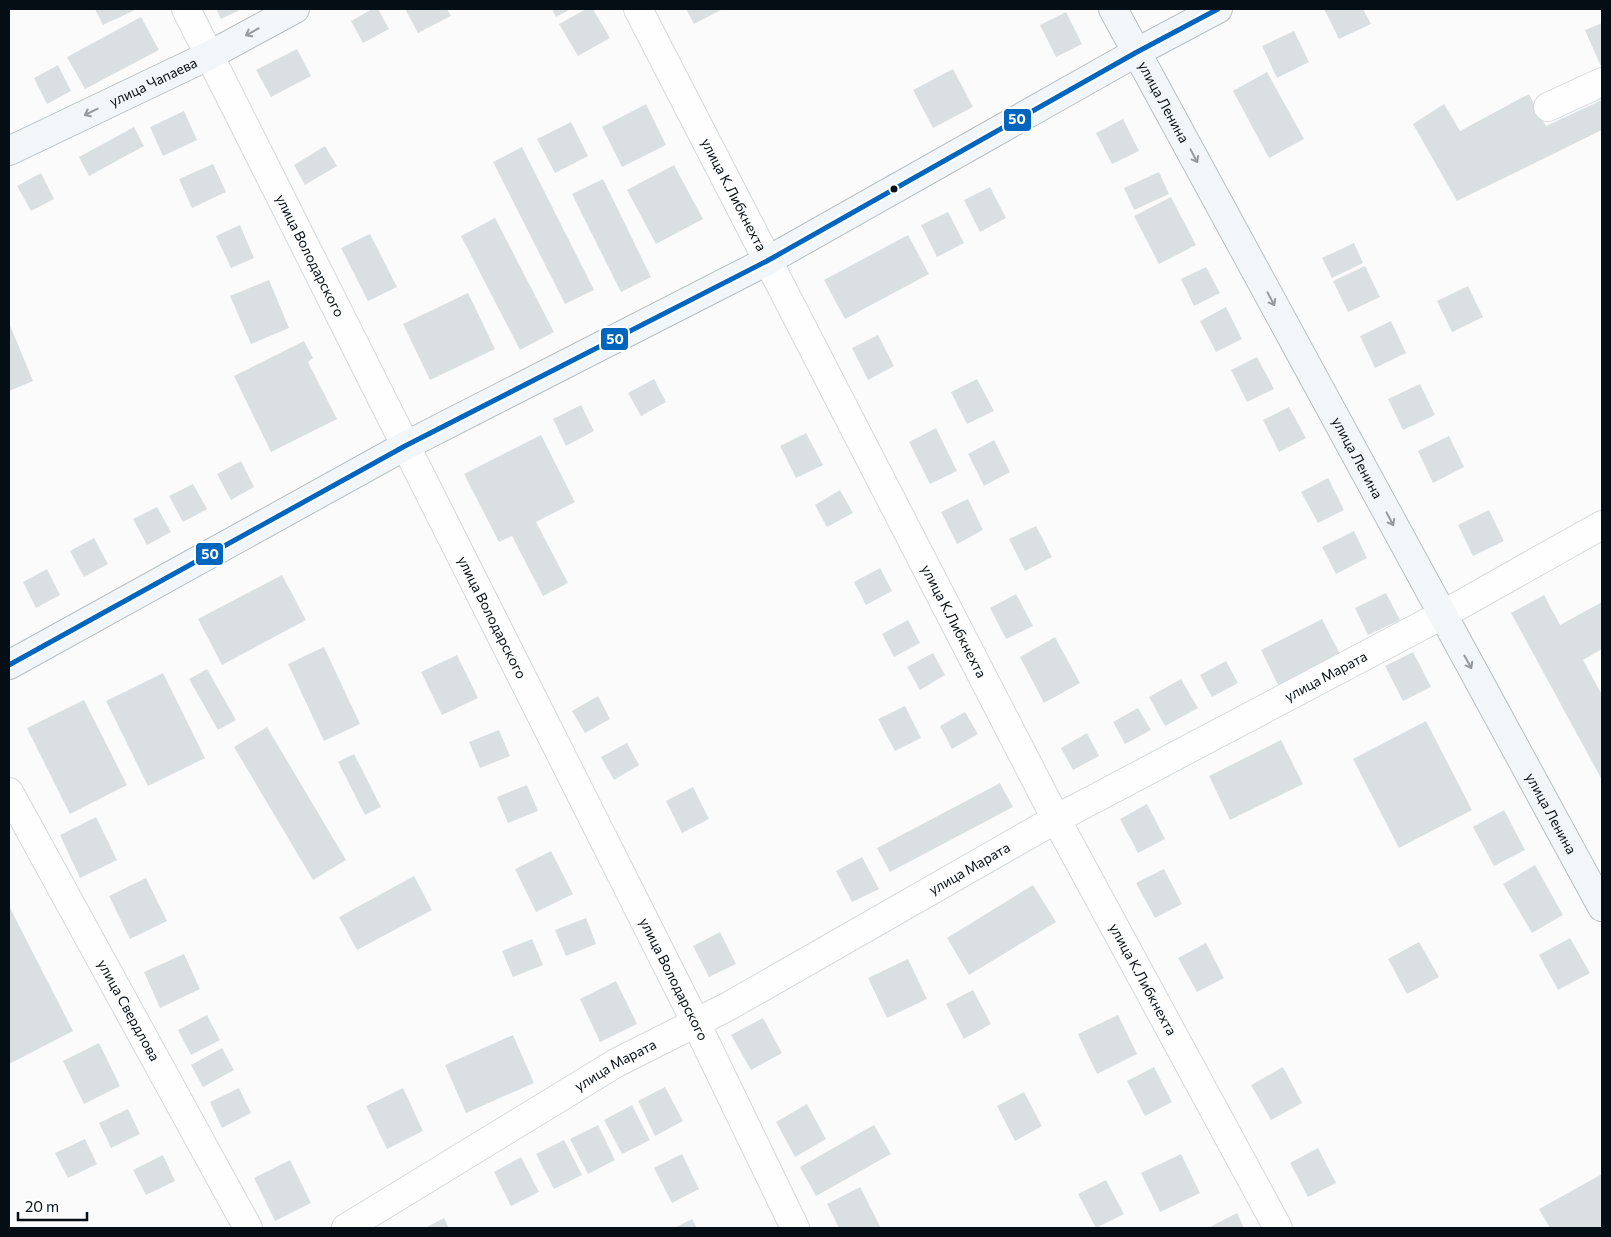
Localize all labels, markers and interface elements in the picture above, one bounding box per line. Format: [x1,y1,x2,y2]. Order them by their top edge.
one-way arrow [245,28,260,37]
street label: улица Чапаева [107,53,200,110]
street label: улица Ленина [1135,58,1193,146]
one-way arrow [84,108,99,117]
line badge: 50 [1003,108,1032,132]
text: 50 [1008,110,1026,127]
street label: улица К.Либкнехта [698,135,771,254]
one-way arrow [1189,149,1199,164]
unlabelled marker [889,184,899,194]
street label: улица Володарского [272,191,348,320]
one-way arrow [1266,292,1276,307]
line badge: 50 [600,327,629,351]
text: 50 [606,330,624,347]
street label: улица Ленина [1329,414,1387,501]
one-way arrow [1386,511,1396,526]
line badge: 50 [195,542,224,566]
text: 50 [201,545,219,562]
street label: улица Володарского [454,553,530,681]
street label: улица К.Либкнехта [918,562,991,680]
street label: улица Марата [1282,647,1370,705]
one-way arrow [1463,654,1473,669]
street label: улица Ленина [1522,770,1581,857]
street label: улица Марата [926,838,1013,898]
street label: улица Володарского [636,915,712,1043]
street label: улица К.Либкнехта [1106,920,1181,1038]
street label: улица Свердлова [94,956,164,1064]
street label: улица Марата [571,1035,659,1094]
scale bar [18,1190,86,1222]
text: 20 m [25,1197,59,1215]

